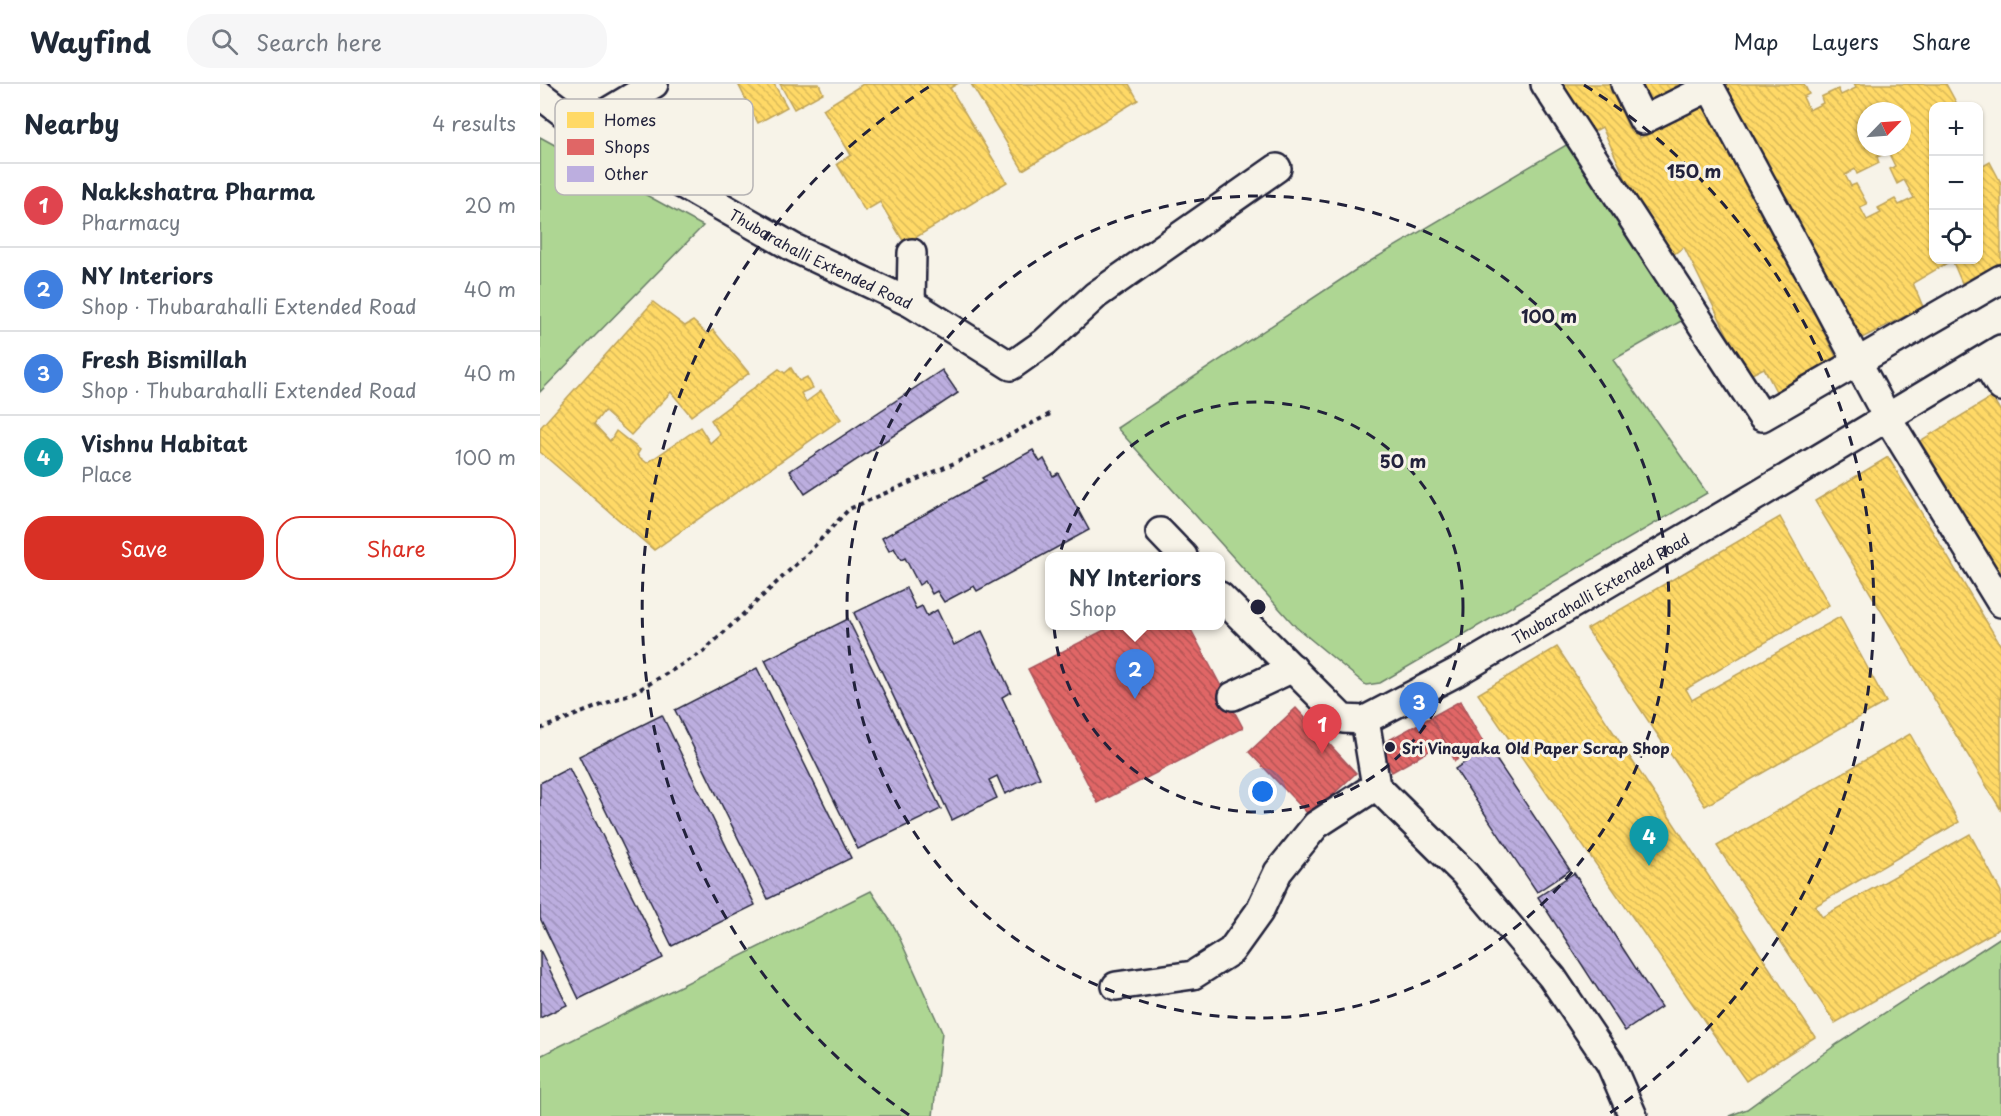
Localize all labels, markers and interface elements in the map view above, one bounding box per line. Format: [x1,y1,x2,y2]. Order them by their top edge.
search box [187,14,607,68]
text: Wayfind [30,20,151,63]
icon: search [208,25,241,58]
text: Search here [256,25,382,58]
text: Map [1734,25,1778,57]
text: Layers [1811,25,1879,57]
text: Share [1912,25,1971,57]
legend [555,99,753,195]
north arrow [1857,102,1911,156]
map controls [1929,102,1983,264]
button: + [1929,102,1983,156]
text: Nearby [24,104,119,143]
text: Homes [604,107,656,131]
text: 4 results [432,108,516,138]
text: Shops [604,134,650,158]
button: − [1929,156,1983,210]
text: 150 m [1667,157,1721,184]
text: Other [604,161,648,185]
text: Nakkshatra Pharma [81,174,315,207]
text: 1 [39,190,48,220]
text: 20 m [464,190,516,220]
street label: Thubarahalli Extended Road [726,202,917,314]
text: Pharmacy [81,207,181,237]
button: locate [1929,210,1983,264]
text: NY Interiors [81,258,213,291]
text: 2 [36,274,51,304]
text: 40 m [464,274,516,304]
text: Shop · Thubarahalli Extended Road [81,291,417,321]
text: 100 m [1521,302,1577,329]
text: Fresh Bismillah [81,342,247,375]
text: 3 [37,358,50,388]
text: 40 m [464,358,516,388]
text: Shop · Thubarahalli Extended Road [81,375,417,405]
text: Vishnu Habitat [81,426,248,459]
text: 4 [37,442,50,472]
text: 100 m [455,442,516,472]
text: 50 m [1380,447,1426,474]
text: Place [81,459,132,489]
button: Save [24,516,264,580]
button: Share [276,516,516,580]
street label: Thubarahalli Extended Road [1507,526,1693,649]
popup [1045,552,1225,630]
text: NY Interiors [1069,560,1201,593]
text: Shop [1069,593,1117,623]
centre of rings [1248,597,1268,617]
pin: 2 [1116,650,1154,699]
pin: 3 [1400,682,1438,732]
pin: 1 [1302,704,1342,754]
place label: Sri Vinayaka Old Paper Scrap Shop [1402,736,1670,759]
marker: Sri Vinayaka Old Paper Scrap Shop [1383,740,1397,754]
your location [1248,777,1277,806]
pin: 4 [1630,816,1668,866]

